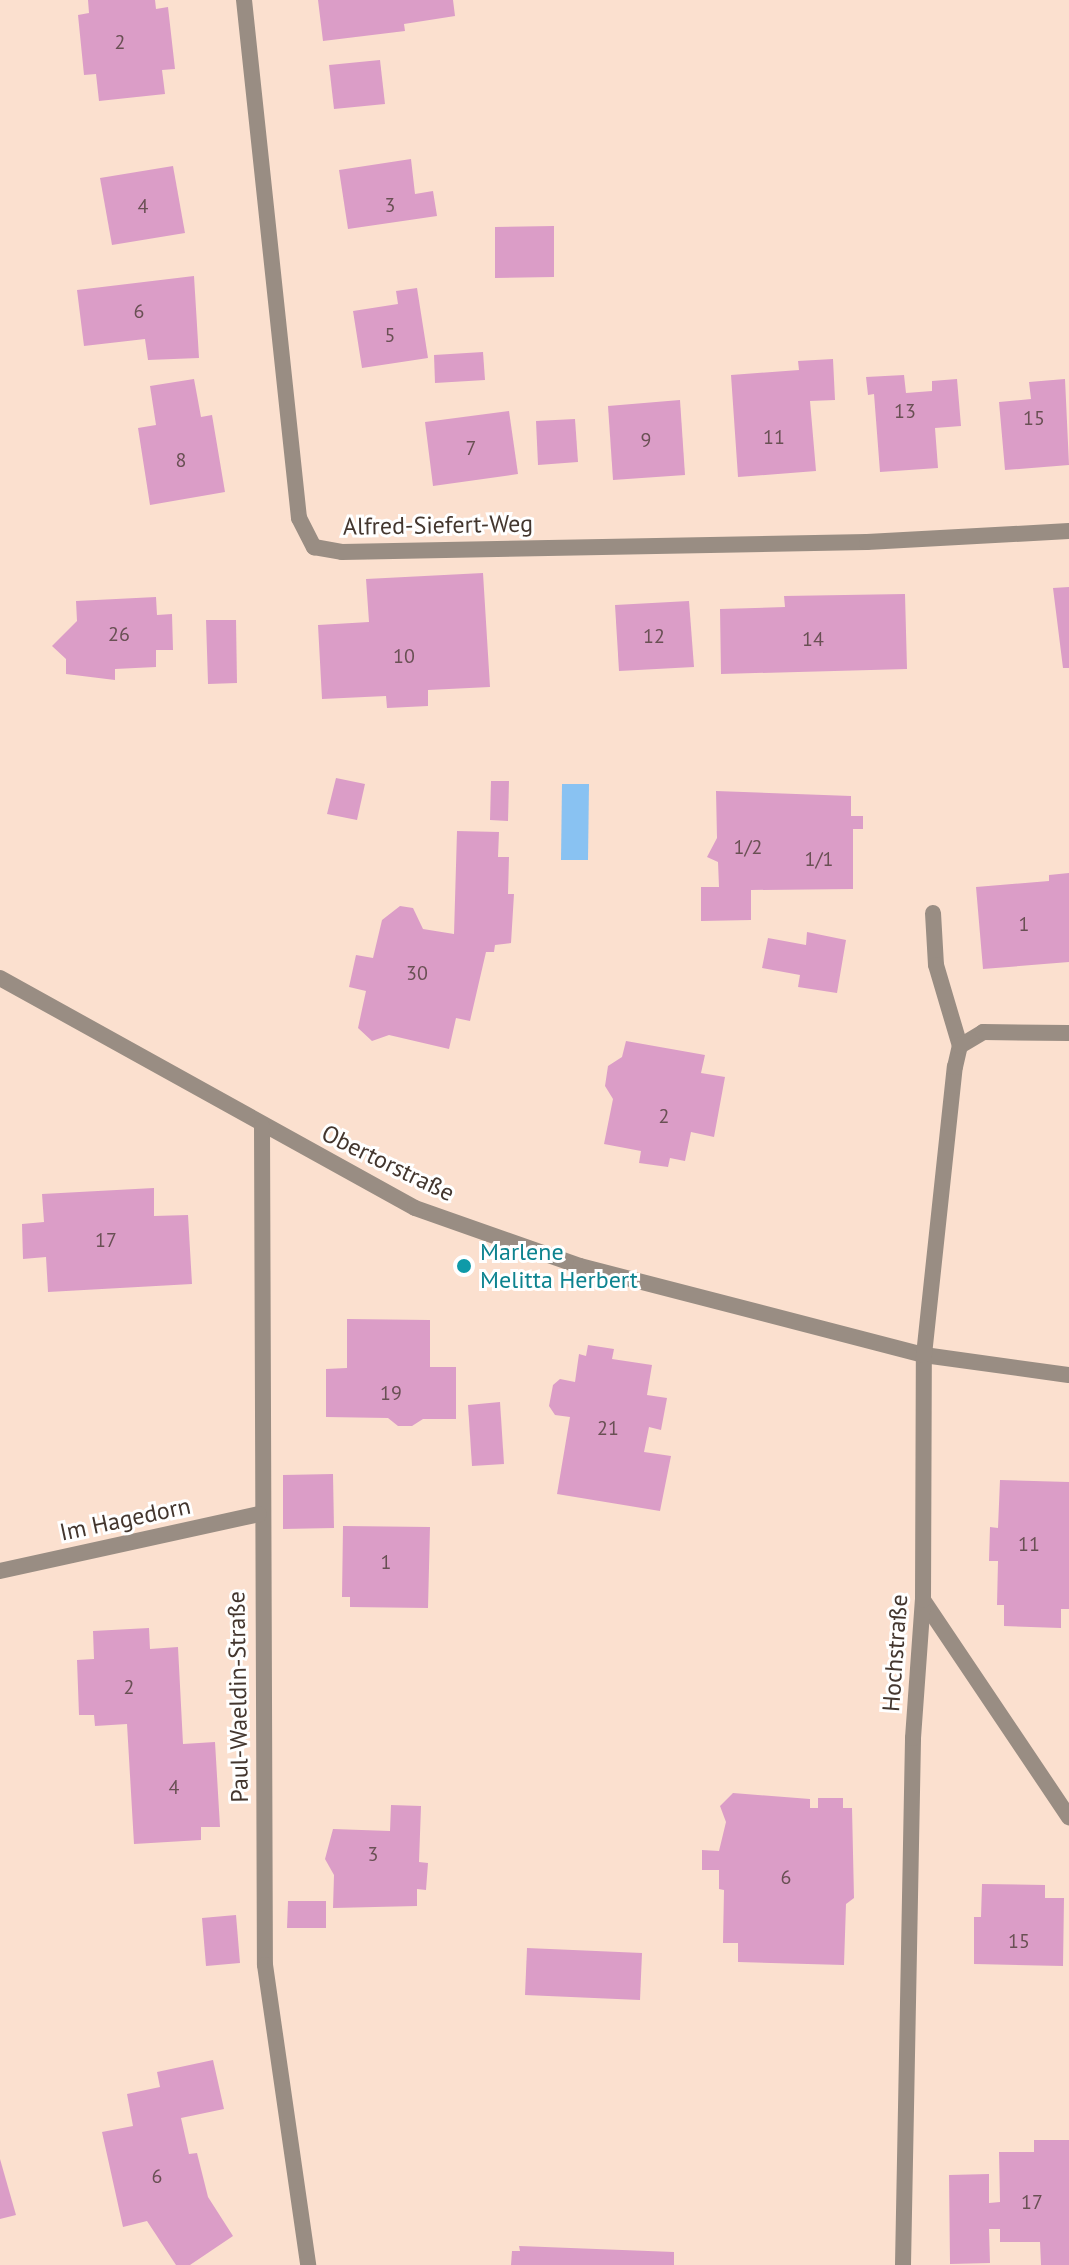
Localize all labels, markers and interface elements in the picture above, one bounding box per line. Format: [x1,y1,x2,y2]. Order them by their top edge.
house number: 2 [115,30,125,54]
house number: 3 [385,193,395,217]
house number: 4 [138,194,148,218]
house number: 6 [134,299,144,323]
house number: 5 [385,323,395,347]
house number: 13 [894,399,916,423]
house number: 15 [1023,406,1045,430]
house number: 11 [763,425,785,449]
house number: 9 [641,428,651,452]
house number: 7 [466,436,476,460]
house number: 8 [176,448,186,472]
street label: Alfred-Siefert-Weg [343,509,533,541]
house number: 26 [108,622,130,646]
house number: 12 [643,624,665,648]
house number: 14 [802,627,824,651]
house number: 10 [393,644,415,668]
house number: 1/2 [734,835,762,859]
house number: 1/1 [805,847,833,871]
house number: 1 [1019,912,1029,936]
house number: 30 [406,961,428,985]
house number: 2 [659,1104,669,1128]
street label: Obertorstraße [317,1118,459,1208]
house number: 17 [95,1228,117,1252]
place label: Marlene Melitta Herbert [480,1238,638,1294]
marker: Marlene Melitta Herbert [455,1257,473,1275]
house number: 19 [380,1381,402,1405]
house number: 21 [597,1416,619,1440]
street label: Im Hagedorn [57,1491,193,1547]
house number: 11 [1018,1532,1040,1556]
house number: 1 [381,1550,391,1574]
street label: Paul-Waeldin-Straße [222,1591,254,1803]
street label: Hochstraße [877,1593,913,1713]
house number: 2 [124,1675,134,1699]
house number: 4 [169,1775,179,1799]
house number: 3 [368,1842,378,1866]
house number: 6 [781,1865,791,1889]
house number: 15 [1008,1929,1030,1953]
house number: 6 [152,2164,162,2188]
house number: 17 [1021,2190,1043,2214]

